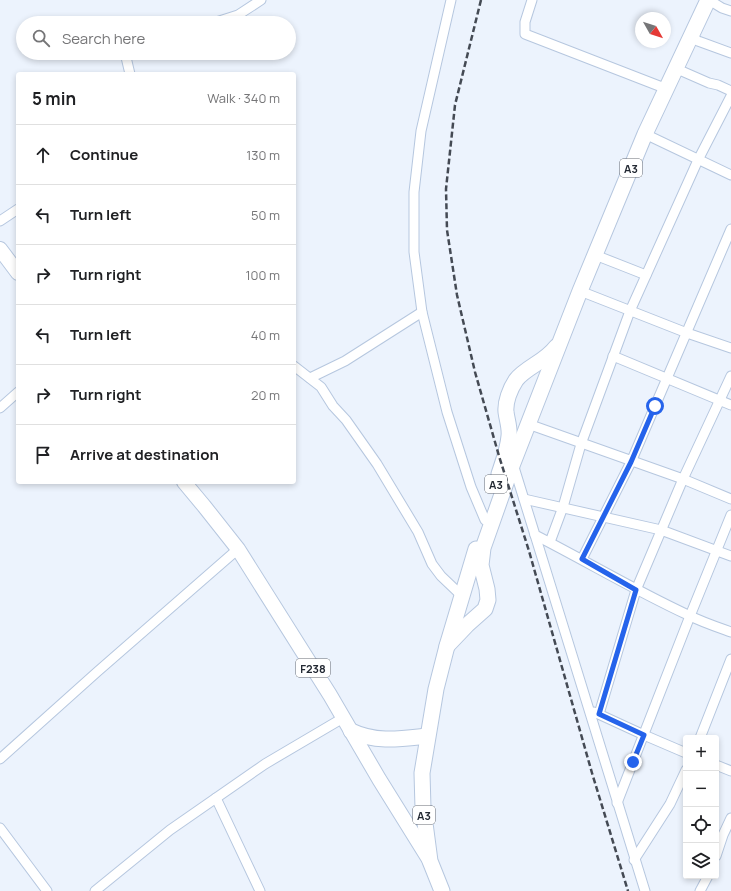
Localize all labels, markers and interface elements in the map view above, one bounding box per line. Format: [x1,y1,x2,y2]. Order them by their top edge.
north arrow [635,12,671,48]
search box [16,16,296,60]
icon: search [30,27,52,49]
text: Search here [62,28,145,49]
text: 5 min [32,87,76,110]
text: Walk · 340 m [207,89,280,107]
icon: ahead [32,144,54,166]
text: Continue [70,144,138,165]
text: 130 m [246,146,280,164]
road number: A3 [620,159,642,177]
icon: left [32,204,54,226]
text: Turn left [70,204,132,225]
text: 50 m [251,206,280,224]
icon: right [32,264,54,286]
text: Turn right [70,264,141,285]
text: 100 m [245,266,280,284]
icon: left [32,324,54,346]
text: Turn left [70,324,132,345]
text: 40 m [251,326,280,344]
icon: right [32,384,54,406]
text: Turn right [70,384,141,405]
text: 20 m [251,386,280,404]
route start [646,397,664,415]
icon: arrive [32,444,54,466]
text: Arrive at destination [70,444,219,465]
road number: A3 [485,475,507,493]
road number: F238 [296,659,330,677]
map controls [683,735,719,879]
button: + [683,735,719,771]
route end [624,753,642,771]
button: − [683,771,719,807]
road number: A3 [413,806,435,824]
button: locate [683,807,719,843]
button: layers [683,843,719,879]

